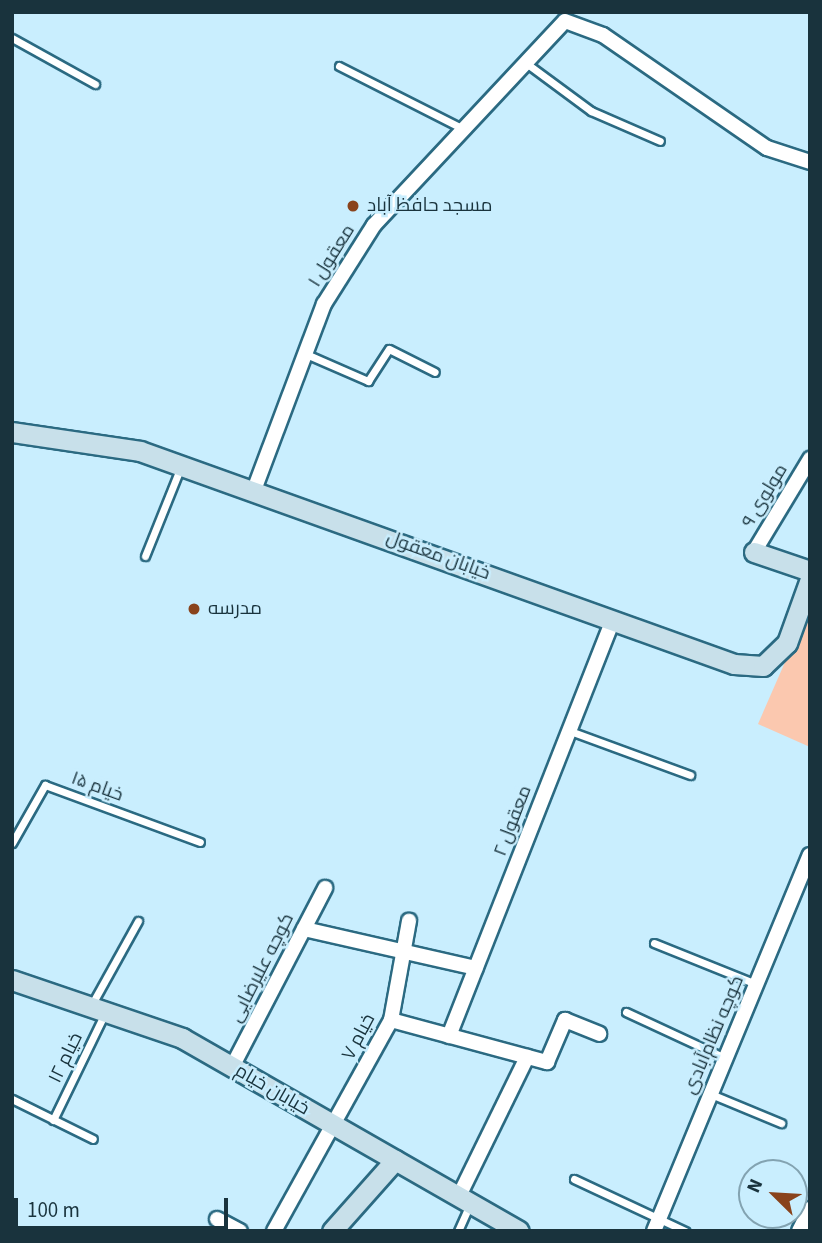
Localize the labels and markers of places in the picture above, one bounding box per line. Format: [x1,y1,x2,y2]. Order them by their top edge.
place label: مسجد حافظ آباد [367,195,493,217]
marker: مسجد حافظ آباد [345,198,361,214]
place label: مدرسه [208,598,262,620]
marker: مدرسه [186,601,202,617]

